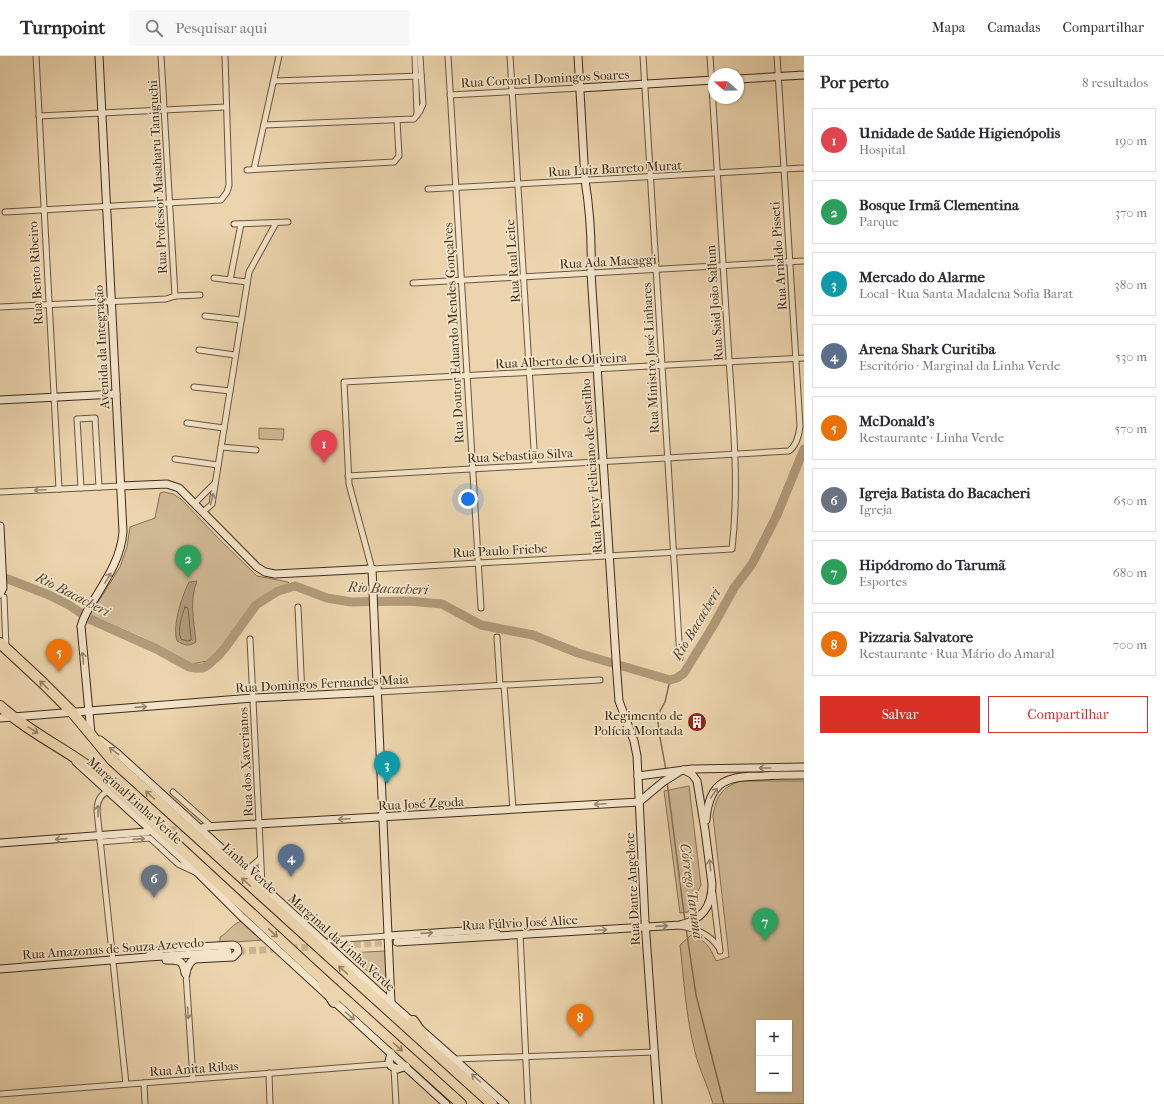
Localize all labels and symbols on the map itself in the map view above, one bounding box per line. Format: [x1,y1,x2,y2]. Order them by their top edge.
street label: Rua Coronel Domingos Soares [460,67,630,90]
north arrow [708,68,744,104]
street label: Rua Professor Masaharu Taniguchi [145,79,170,274]
street label: Rua Luiz Barreto Murat [548,157,683,179]
street label: Rua Arnaldo Pisseti [767,201,790,311]
street label: Rua Raul Leite [502,218,523,303]
street label: Rua Bento Ribeiro [25,220,46,325]
street label: Rua Doutor Eduardo Mendes Gonçalves [440,222,468,444]
street label: Rua Said João Sallum [703,244,726,362]
street label: Rua Ada Macaggi [559,251,657,272]
street label: Rua Ministro José Linhares [639,282,662,434]
street label: Avenida da Integração [91,284,113,410]
street label: Rua Alberto de Oliveira [495,350,628,371]
street label: Rua Percy Feliciano de Castilho [578,378,605,554]
pin: 1 [311,430,337,463]
street label: Rua Sebastião Silva [467,445,575,466]
one-way arrow [34,487,47,494]
your location [458,489,478,509]
one-way arrow [209,492,216,505]
street label: Rua Paulo Friebe [452,540,549,560]
pin: 2 [175,545,201,578]
water label: Rio Bacacheri [32,568,113,621]
one-way arrow [104,572,112,584]
water label: Rio Bacacheri [346,579,430,598]
water label: Rio Bacacheri [668,584,725,664]
pin: 5 [46,639,72,672]
one-way arrow [79,652,87,665]
street label: Rua Domingos Fernandes Maia [235,671,410,696]
one-way arrow [39,680,49,689]
one-way arrow [134,703,147,710]
street label: Rua dos Xaverianos [235,707,256,817]
place label: Regimento de Polícia Montada [594,708,684,738]
building icon: Regimento de Polícia Montada [686,711,708,733]
one-way arrow [27,726,38,734]
one-way arrow [108,747,119,755]
pin: 3 [374,751,400,784]
street label: Marginal Linha Verde [84,754,186,847]
one-way arrow [759,764,772,772]
one-way arrow [710,788,718,799]
one-way arrow [145,790,155,800]
street label: Rua José Zgoda [378,794,465,813]
one-way arrow [594,801,607,808]
one-way arrow [94,805,101,818]
one-way arrow [338,816,351,823]
street label: Rua Dante Angelote [622,832,643,946]
one-way arrow [55,835,68,842]
one-way arrow [132,835,145,842]
street label: Linha Verde [219,840,280,897]
water label: Córrego Tarumã [676,842,707,941]
pin: 4 [278,844,304,877]
one-way arrow [706,859,714,872]
pin: 6 [141,865,167,898]
one-way arrow [241,878,252,887]
street label: Marginal da Linha Verde [285,890,399,995]
pin: 7 [752,908,778,941]
street label: Rua Fúlvio José Alice [462,912,579,933]
one-way arrow [655,923,668,930]
one-way arrow [594,926,607,934]
one-way arrow [268,929,278,938]
one-way arrow [420,930,433,937]
street label: Rua Amazonas de Souza Azevedo [22,935,205,962]
one-way arrow [338,965,348,974]
pin: 8 [567,1004,593,1037]
one-way arrow [185,1006,192,1019]
one-way arrow [345,1012,356,1021]
one-way arrow [393,1042,403,1052]
street label: Rua Anita Ribas [149,1058,239,1079]
one-way arrow [470,1073,481,1082]

